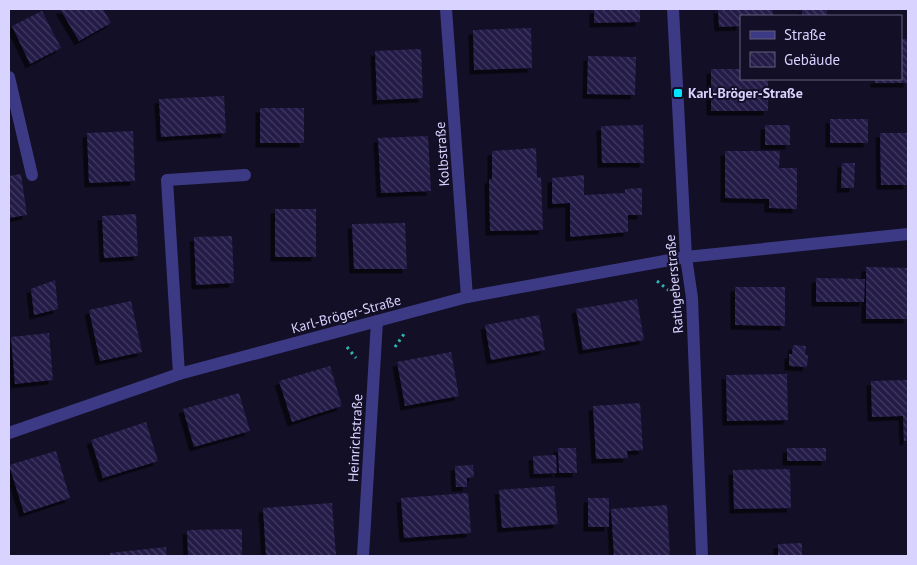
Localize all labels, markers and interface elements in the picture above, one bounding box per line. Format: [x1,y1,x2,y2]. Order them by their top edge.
legend [740,15,902,80]
text: Straße [784,25,826,44]
text: Gebäude [784,50,840,69]
place label: Karl-Bröger-Straße [688,84,803,102]
marker: Karl-Bröger-Straße [672,87,684,99]
street label: Kolbstraße [431,121,453,187]
street label: Rathgeberstraße [661,234,687,334]
street label: Karl-Bröger-Straße [289,291,403,337]
street label: Heinrichstraße [344,394,366,482]

